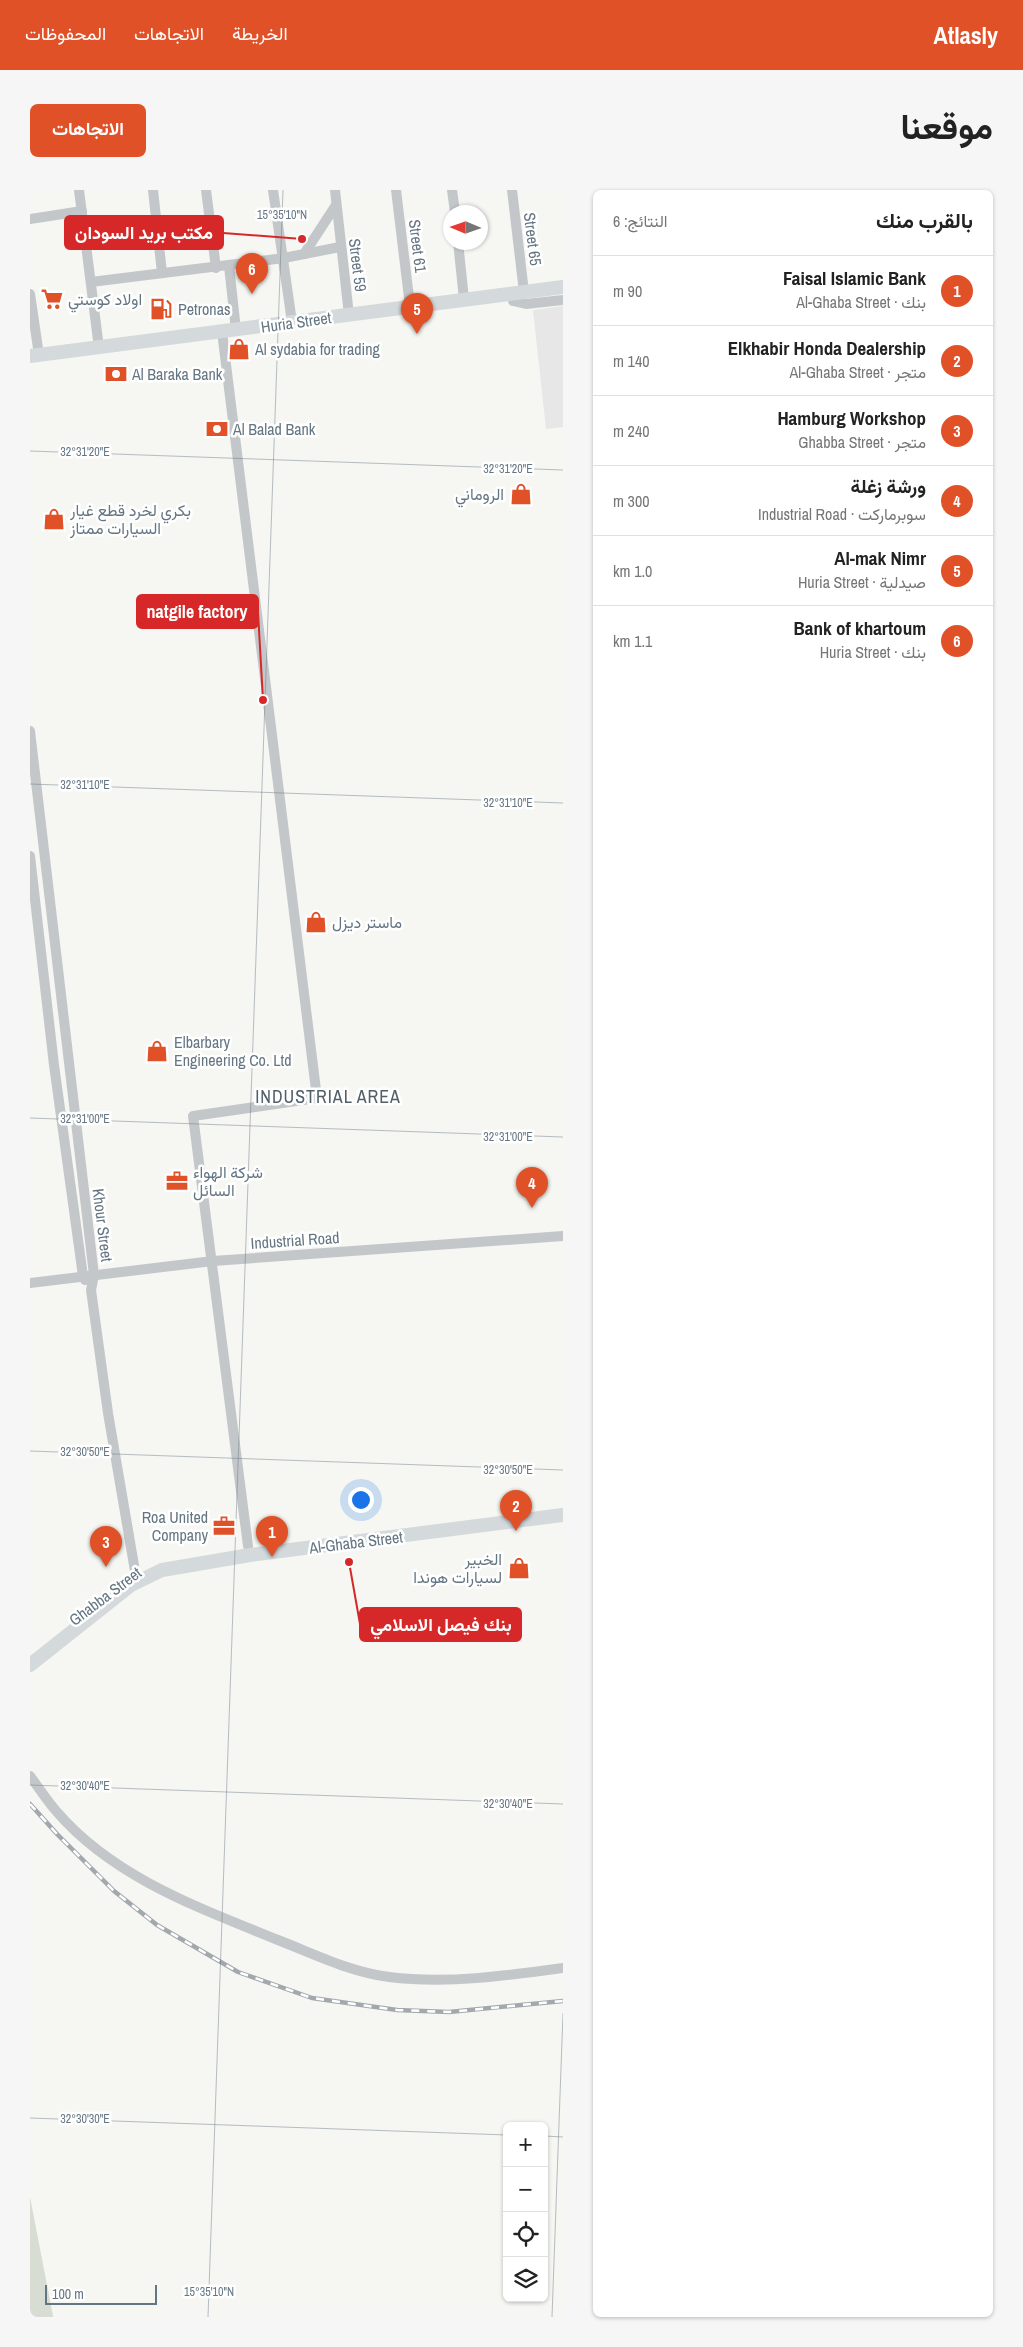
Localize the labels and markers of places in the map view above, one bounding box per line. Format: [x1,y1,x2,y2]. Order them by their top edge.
callout: مكتب بريد السودان [65,216,223,249]
pin: 6 [236,253,268,294]
supermarket icon: اولاد كوستي [39,286,65,312]
place label: اولاد كوستي [68,288,142,313]
pin: 5 [401,293,433,334]
fuel station icon: Petronas [148,296,174,322]
place label: Petronas [178,298,231,320]
shop icon: Al sydabia for trading [226,336,252,362]
place label: Al sydabia for trading [254,338,380,360]
bank icon: Al Baraka Bank [103,361,129,387]
place label: Al Baraka Bank [131,363,223,385]
bank icon: Al Balad Bank [204,416,230,442]
place label: Al Balad Bank [232,418,316,440]
shop icon: الروماني [508,481,534,507]
place label: الروماني [455,483,504,508]
place label: بكري لخرد قطع غيار السيارات ممتاز [69,499,191,539]
shop icon: بكري لخرد قطع غيار السيارات ممتاز [41,506,67,532]
callout: natgile factory [137,595,258,628]
shop icon: ماستر ديزل [303,909,329,935]
place label: ماستر ديزل [332,911,402,933]
place label: Elbarbary Engineering Co. Ltd [174,1031,291,1071]
shop icon: Elbarbary Engineering Co. Ltd [144,1038,170,1064]
place label: شركة الهواء السائل [193,1161,263,1201]
pin: 4 [516,1167,548,1208]
office icon: شركة الهواء السائل [164,1168,190,1194]
pin: 2 [500,1490,532,1531]
place label: Roa United Company [142,1506,208,1546]
office icon: Roa United Company [211,1513,237,1539]
pin: 1 [256,1516,288,1557]
pin: 3 [90,1526,122,1567]
place label: الخبير لسيارات هوندا [413,1548,502,1588]
shop icon: الخبير لسيارات هوندا [506,1555,532,1581]
callout: بنك فيصل الاسلامي [360,1608,521,1641]

